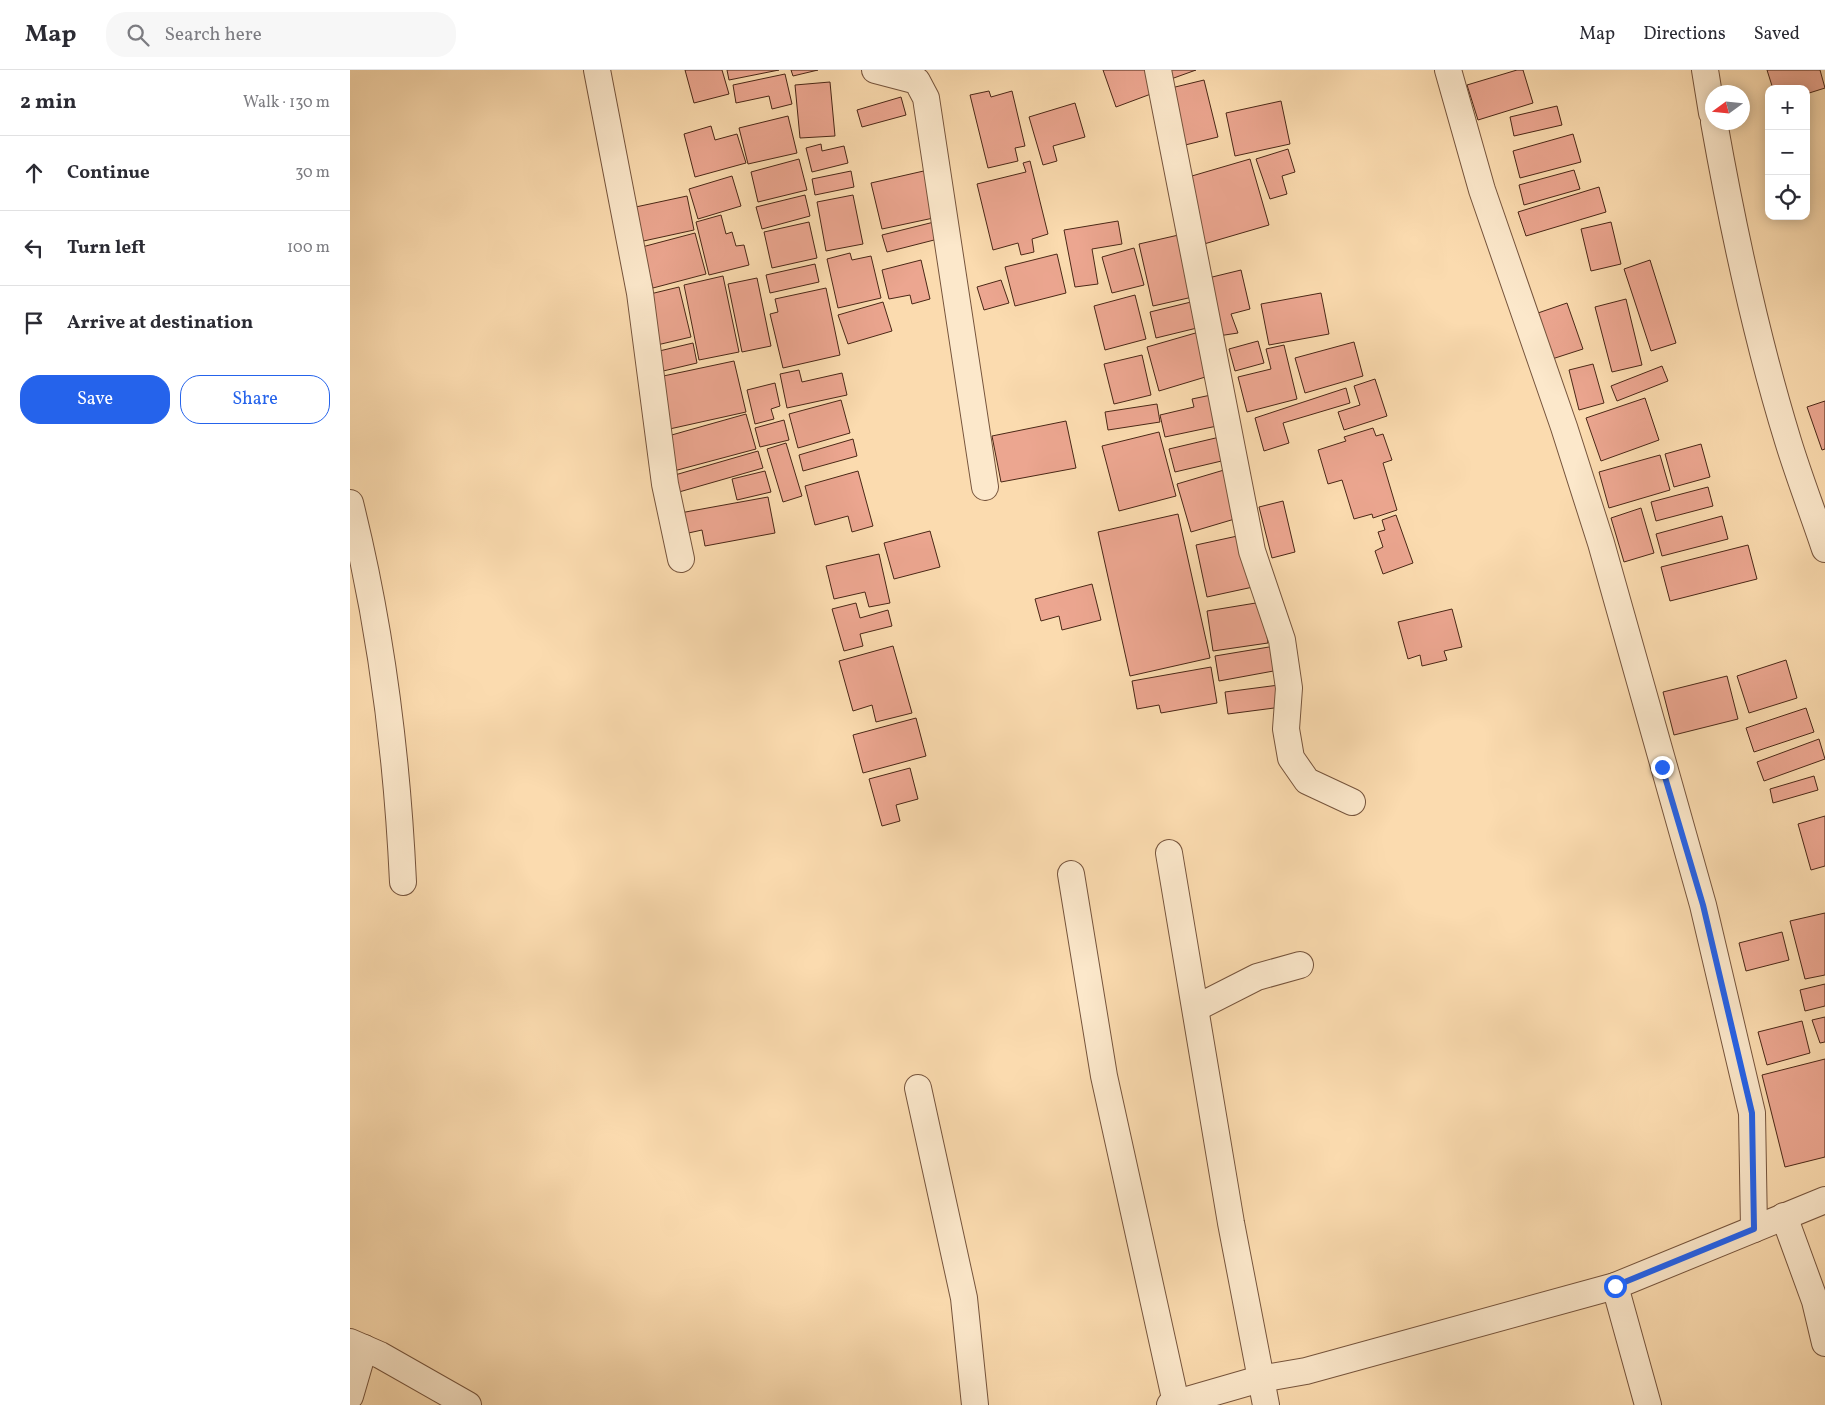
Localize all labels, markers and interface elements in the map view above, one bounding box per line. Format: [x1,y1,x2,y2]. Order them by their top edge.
search box [106,12,456,57]
text: Map [25,18,76,52]
icon: search [124,21,152,49]
text: Search here [164,22,262,48]
text: Map [1579,22,1615,47]
text: Directions [1643,22,1726,47]
text: Saved [1754,22,1800,47]
north arrow [1705,85,1750,130]
map controls [1765,85,1810,220]
button: + [1765,85,1810,130]
text: 2 min [20,88,77,117]
text: Walk · 130 m [243,92,330,114]
button: − [1765,130,1810,175]
icon: ahead [20,159,48,187]
text: Continue [67,160,150,186]
text: 30 m [295,162,330,184]
button: locate [1765,175,1810,220]
icon: left [20,234,48,262]
text: Turn left [67,235,146,261]
text: 100 m [287,237,330,259]
icon: arrive [20,309,48,337]
text: Arrive at destination [67,310,253,336]
button: Save [20,375,170,424]
button: Share [180,375,330,424]
route end [1651,756,1674,779]
route start [1604,1275,1627,1298]

